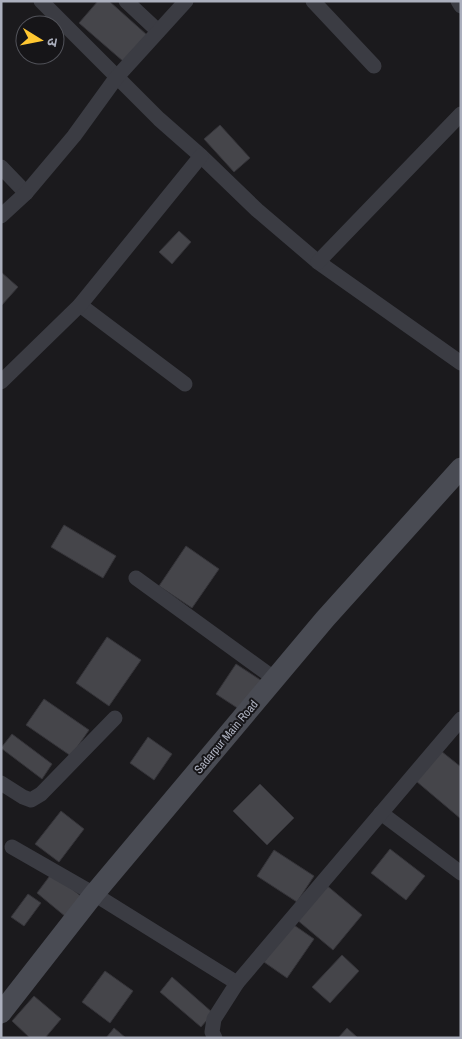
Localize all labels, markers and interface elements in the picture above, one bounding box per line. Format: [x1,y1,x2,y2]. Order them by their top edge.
north arrow [15,15,65,65]
text: उ [43,37,62,49]
street label: Sadarpur Main Road [191,697,261,777]

